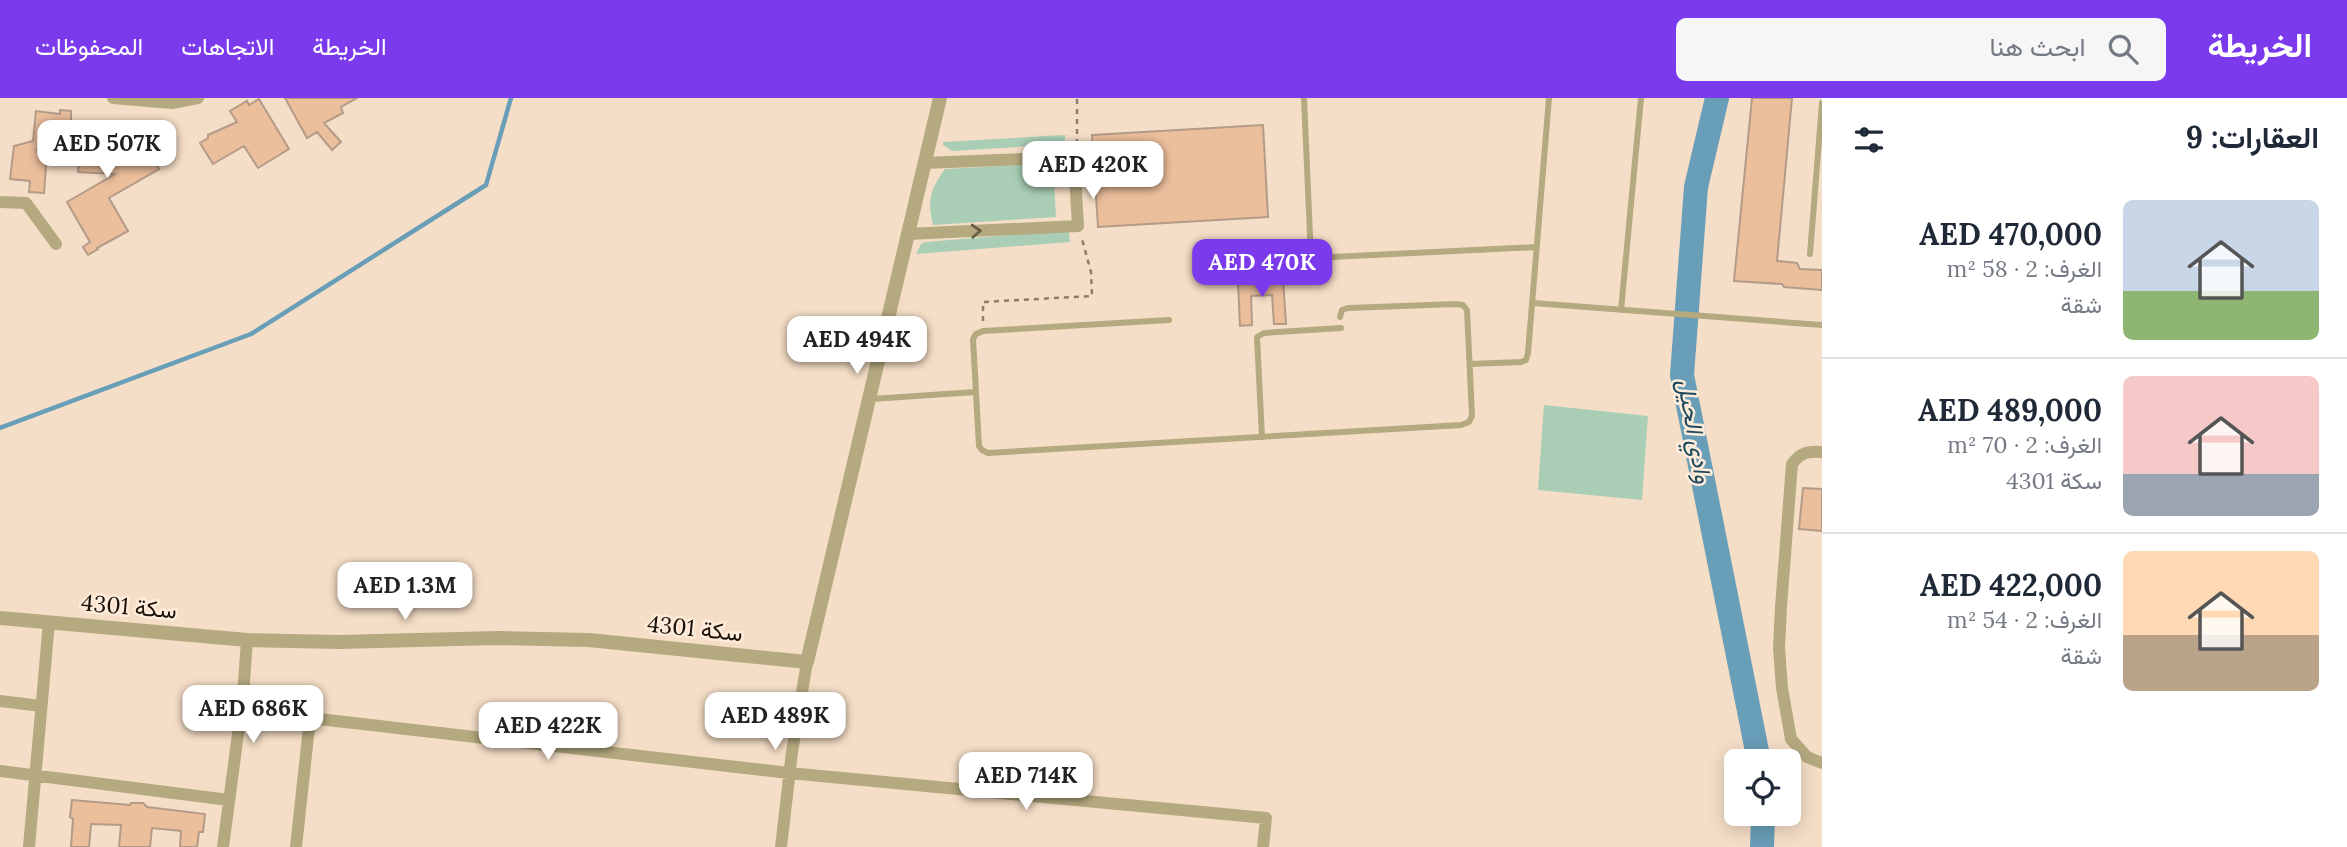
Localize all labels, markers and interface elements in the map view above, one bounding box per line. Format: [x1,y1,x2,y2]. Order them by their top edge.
search box [1676,18,2166,81]
text: الخريطة [2208,24,2312,66]
text: ابحث هنا [1989,30,2086,63]
icon: search [2104,30,2142,68]
text: المحفوظات [35,31,143,62]
text: الاتجاهات [181,31,274,62]
text: الخريطة [312,31,387,62]
text: العقارات: 9 [2186,118,2319,156]
pin: AED 507K [35,120,179,180]
icon: filters [1850,121,1888,159]
text: AED 507K [53,128,161,157]
pin: AED 420K [1021,141,1165,201]
text: AED 420K [1038,149,1148,178]
text: AED 470,000 [1919,215,2102,253]
one-way arrow [971,223,982,238]
icon: home [2179,228,2263,312]
pin: AED 470K [1190,240,1334,299]
text: AED 470K [1208,247,1316,276]
text: الغرف: 2 · 58 m² [1947,254,2102,283]
text: شقة [2060,290,2102,319]
pin: AED 494K [785,316,929,376]
text: AED 494K [803,324,911,353]
water label: وادي الحيل [1667,376,1719,487]
text: AED 489,000 [1918,391,2102,429]
icon: home [2179,404,2263,488]
text: الغرف: 2 · 70 m² [1947,430,2102,459]
text: سكة 4301 [2006,466,2102,495]
pin: AED 1.3M [333,562,477,622]
text: AED 422,000 [1920,566,2102,604]
text: AED 1.3M [353,570,457,599]
icon: home [2179,579,2263,663]
street label: سكة 4301 [80,587,178,625]
text: الغرف: 2 · 54 m² [1947,605,2102,634]
street label: سكة 4301 [646,609,744,647]
text: شقة [2060,641,2102,670]
pin: AED 686K [181,686,325,745]
pin: AED 489K [703,692,847,752]
text: AED 686K [198,693,308,722]
text: AED 489K [721,700,829,729]
pin: AED 422K [476,702,620,762]
text: AED 422K [495,710,601,739]
map controls [1724,749,1801,826]
button: locate [1724,749,1801,826]
pin: AED 714K [954,752,1098,812]
text: AED 714K [975,760,1077,789]

